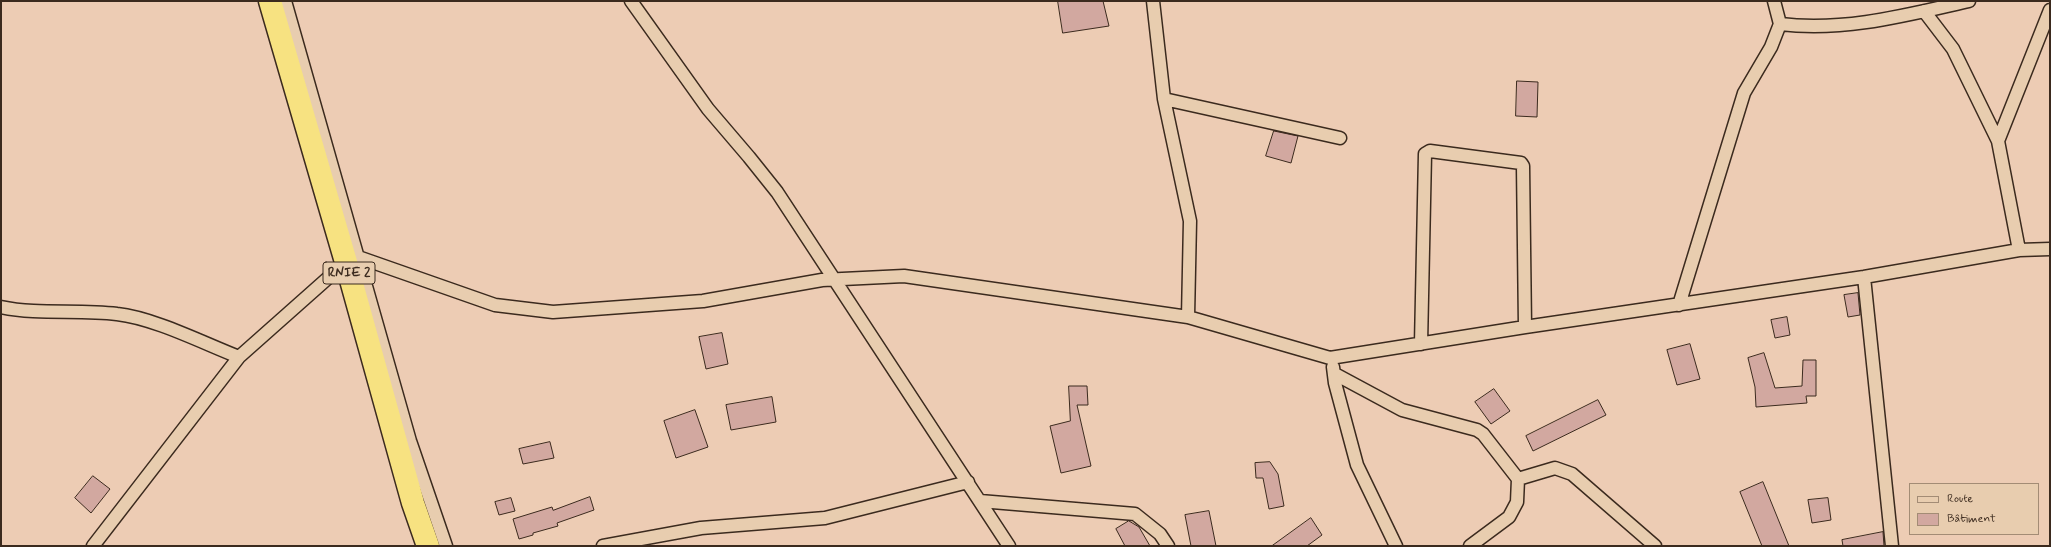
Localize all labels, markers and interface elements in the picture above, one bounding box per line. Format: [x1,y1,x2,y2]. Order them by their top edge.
road number: RNIE 2 [323,262,375,284]
legend [1909,483,2039,535]
text: Route [1947,491,1973,507]
text: Bâtiment [1947,511,1996,527]

